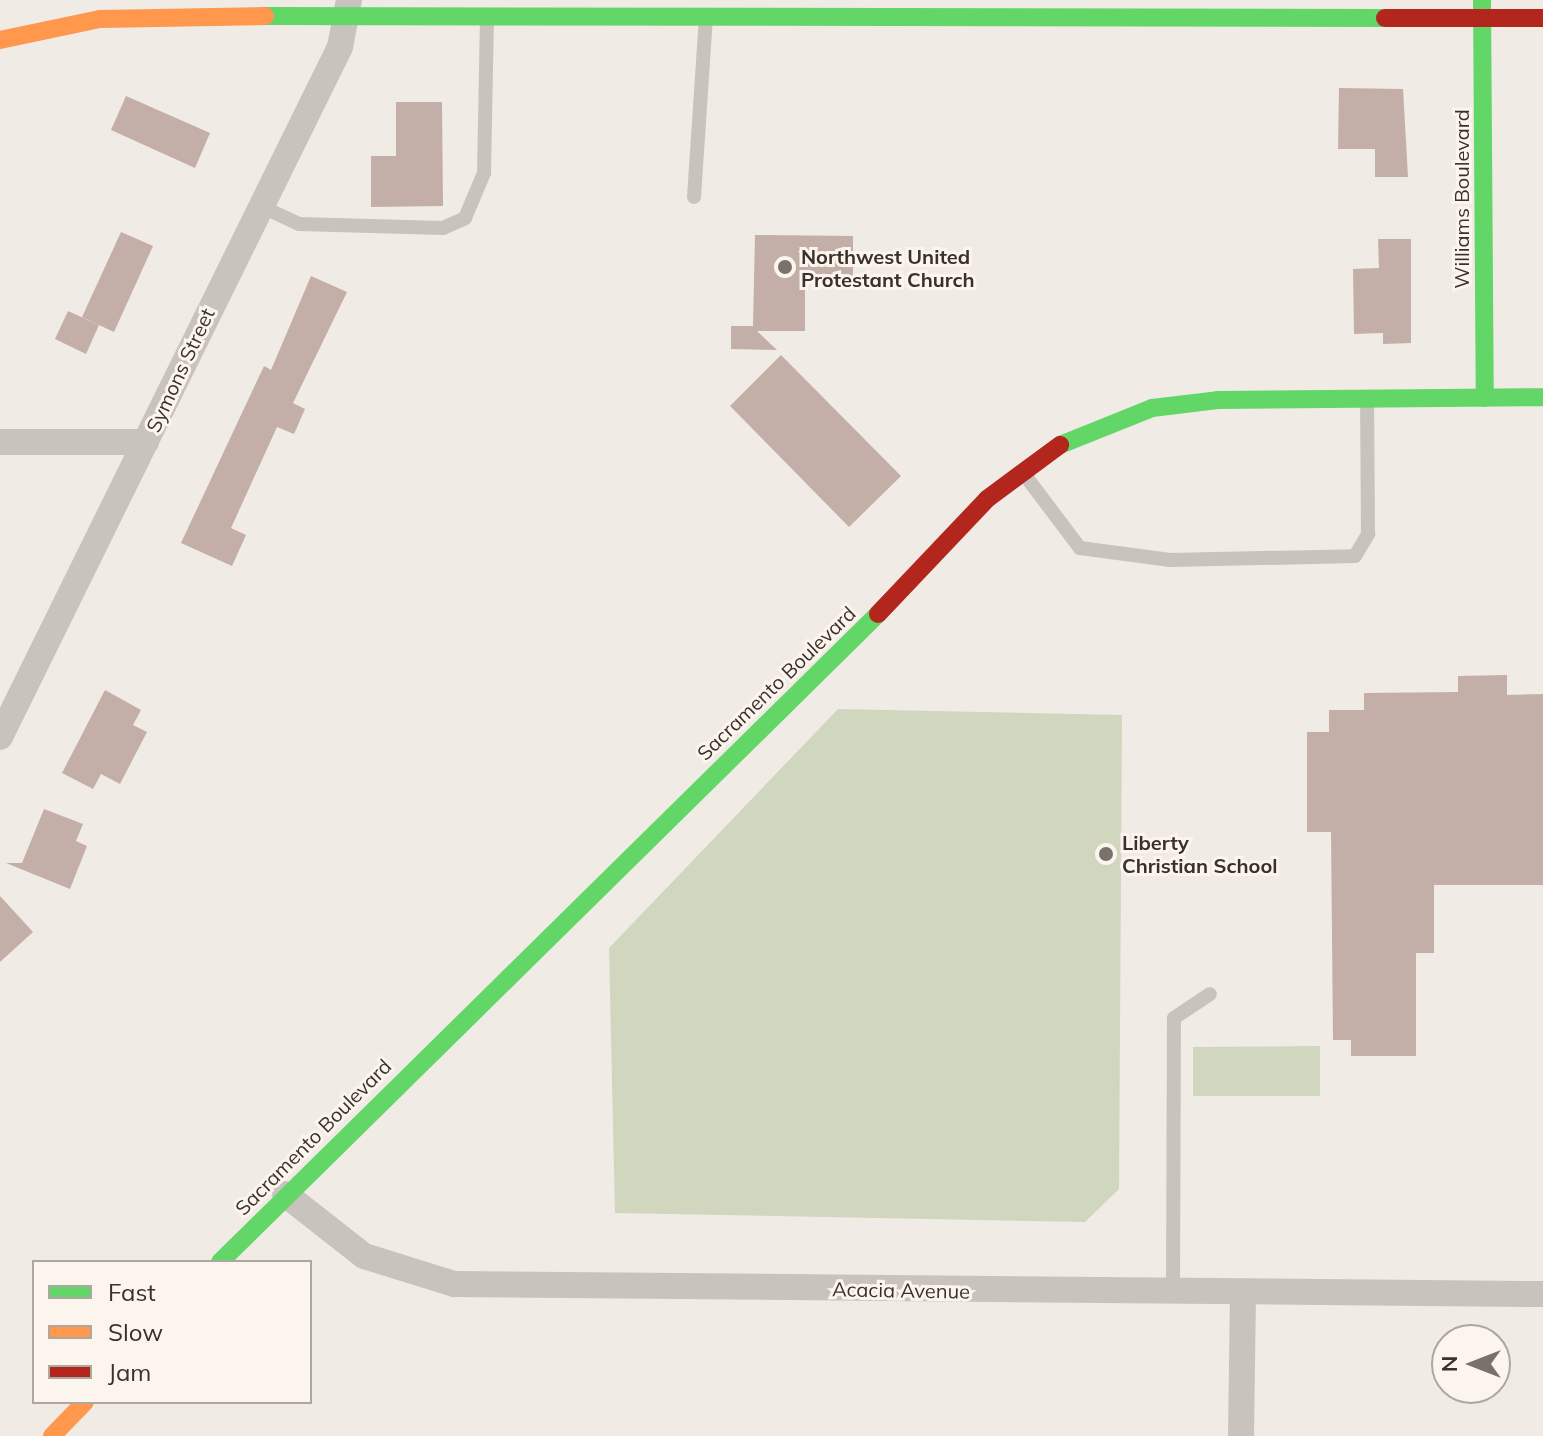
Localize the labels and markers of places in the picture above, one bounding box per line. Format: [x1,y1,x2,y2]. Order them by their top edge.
place label: Northwest United Protestant Church [801,244,975,291]
marker: Northwest United Protestant Church [776,258,794,276]
place label: Liberty Christian School [1122,830,1277,877]
marker: Liberty Christian School [1097,845,1115,863]

